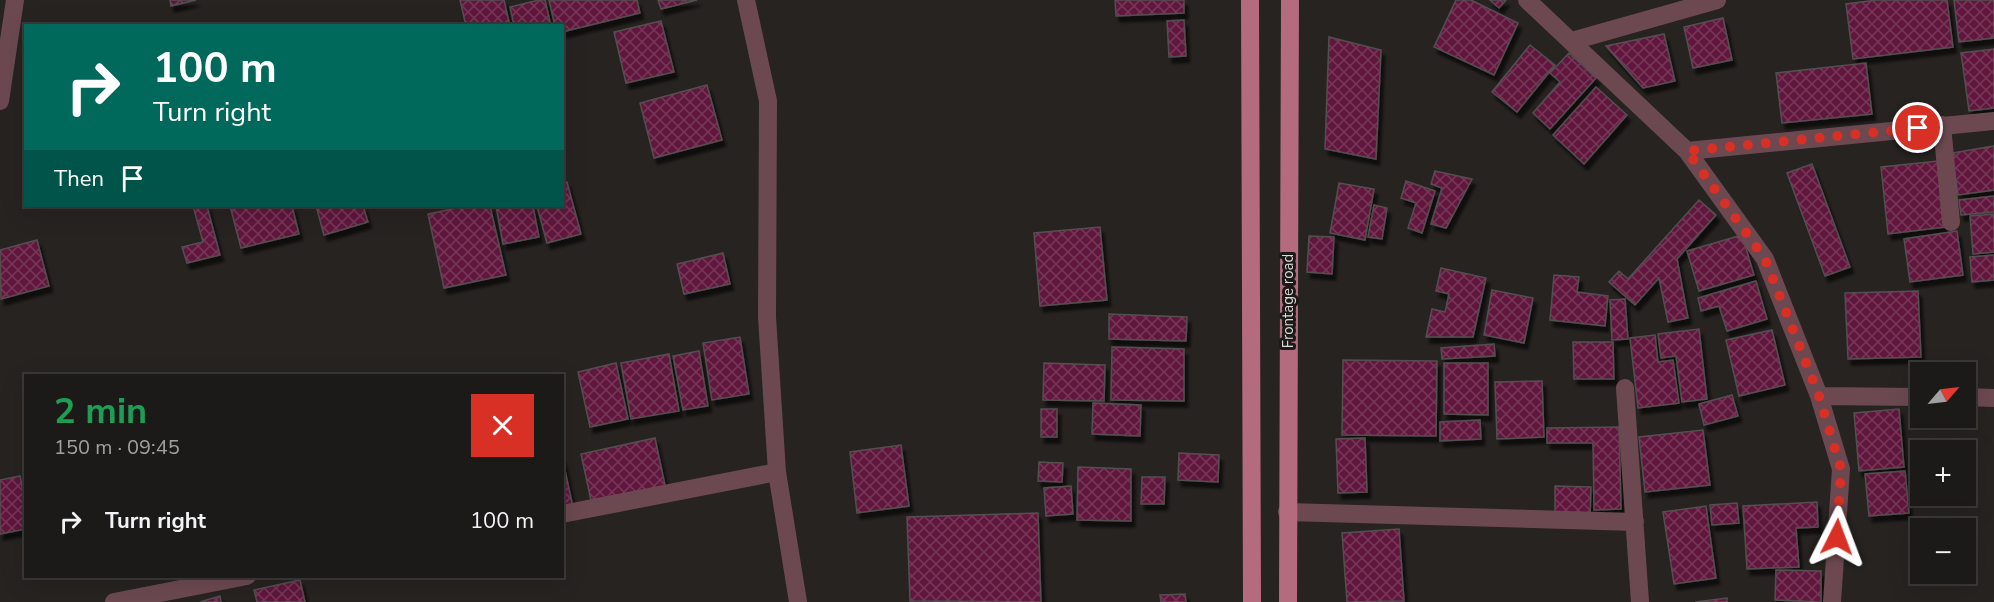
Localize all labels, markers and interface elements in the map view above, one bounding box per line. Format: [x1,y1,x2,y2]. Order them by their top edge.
text: 100 m [153,40,277,97]
icon: right [54,48,132,126]
text: Turn right [153,94,271,131]
pin [1892,102,1943,153]
icon: arrive [1901,111,1934,144]
icon: arrive [116,162,149,195]
text: Then [54,164,104,194]
street label: Frontage road [1278,254,1298,348]
north arrow [1910,362,1976,428]
map controls [1910,362,1976,584]
text: 2 min [54,387,147,436]
button: close [471,394,534,457]
text: 150 m · 09:45 [54,434,180,461]
button: + [1910,440,1976,506]
icon: right [54,505,87,538]
position arrow [1805,505,1869,569]
text: Turn right [105,506,206,536]
text: 100 m [470,506,534,536]
button: − [1910,518,1976,584]

